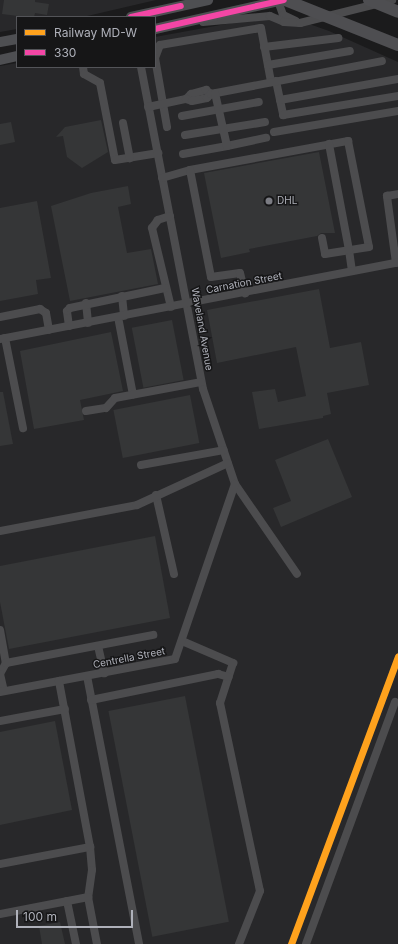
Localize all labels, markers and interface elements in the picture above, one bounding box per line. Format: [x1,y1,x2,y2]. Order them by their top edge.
legend [16,16,156,68]
text: Railway MD-W [54,25,137,40]
text: 330 [54,45,76,60]
place label: DHL [277,195,297,207]
marker: DHL [264,196,274,206]
street label: Carnation Street [205,270,283,296]
street label: Waveland Avenue [189,287,215,371]
street label: Centrella Street [92,645,166,671]
scale bar [18,902,135,928]
text: 100 m [23,909,57,924]

